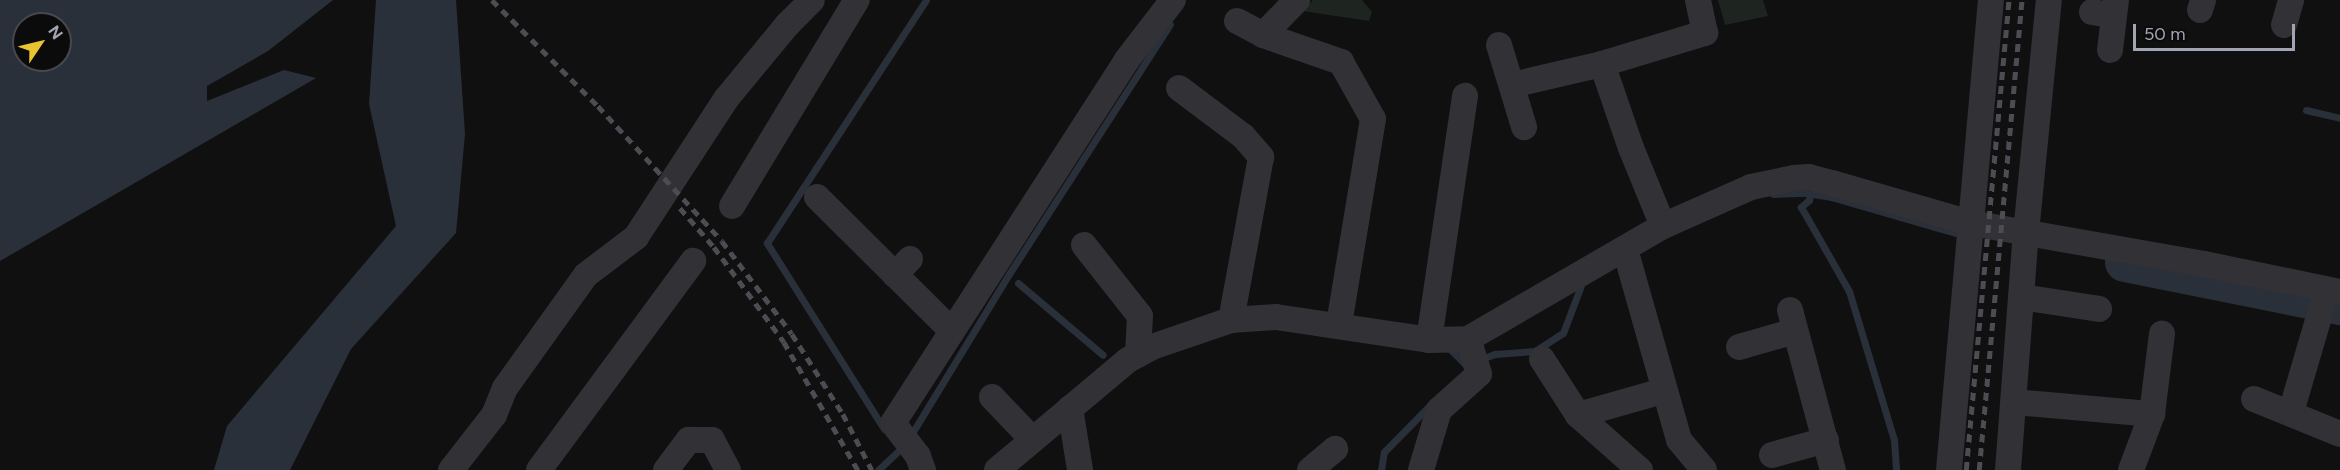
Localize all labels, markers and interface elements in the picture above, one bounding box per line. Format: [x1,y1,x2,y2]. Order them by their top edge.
north arrow [12,12,72,72]
scale bar [2136,12,2298,50]
text: N [44,22,67,43]
text: 50 m [2144,23,2186,45]

